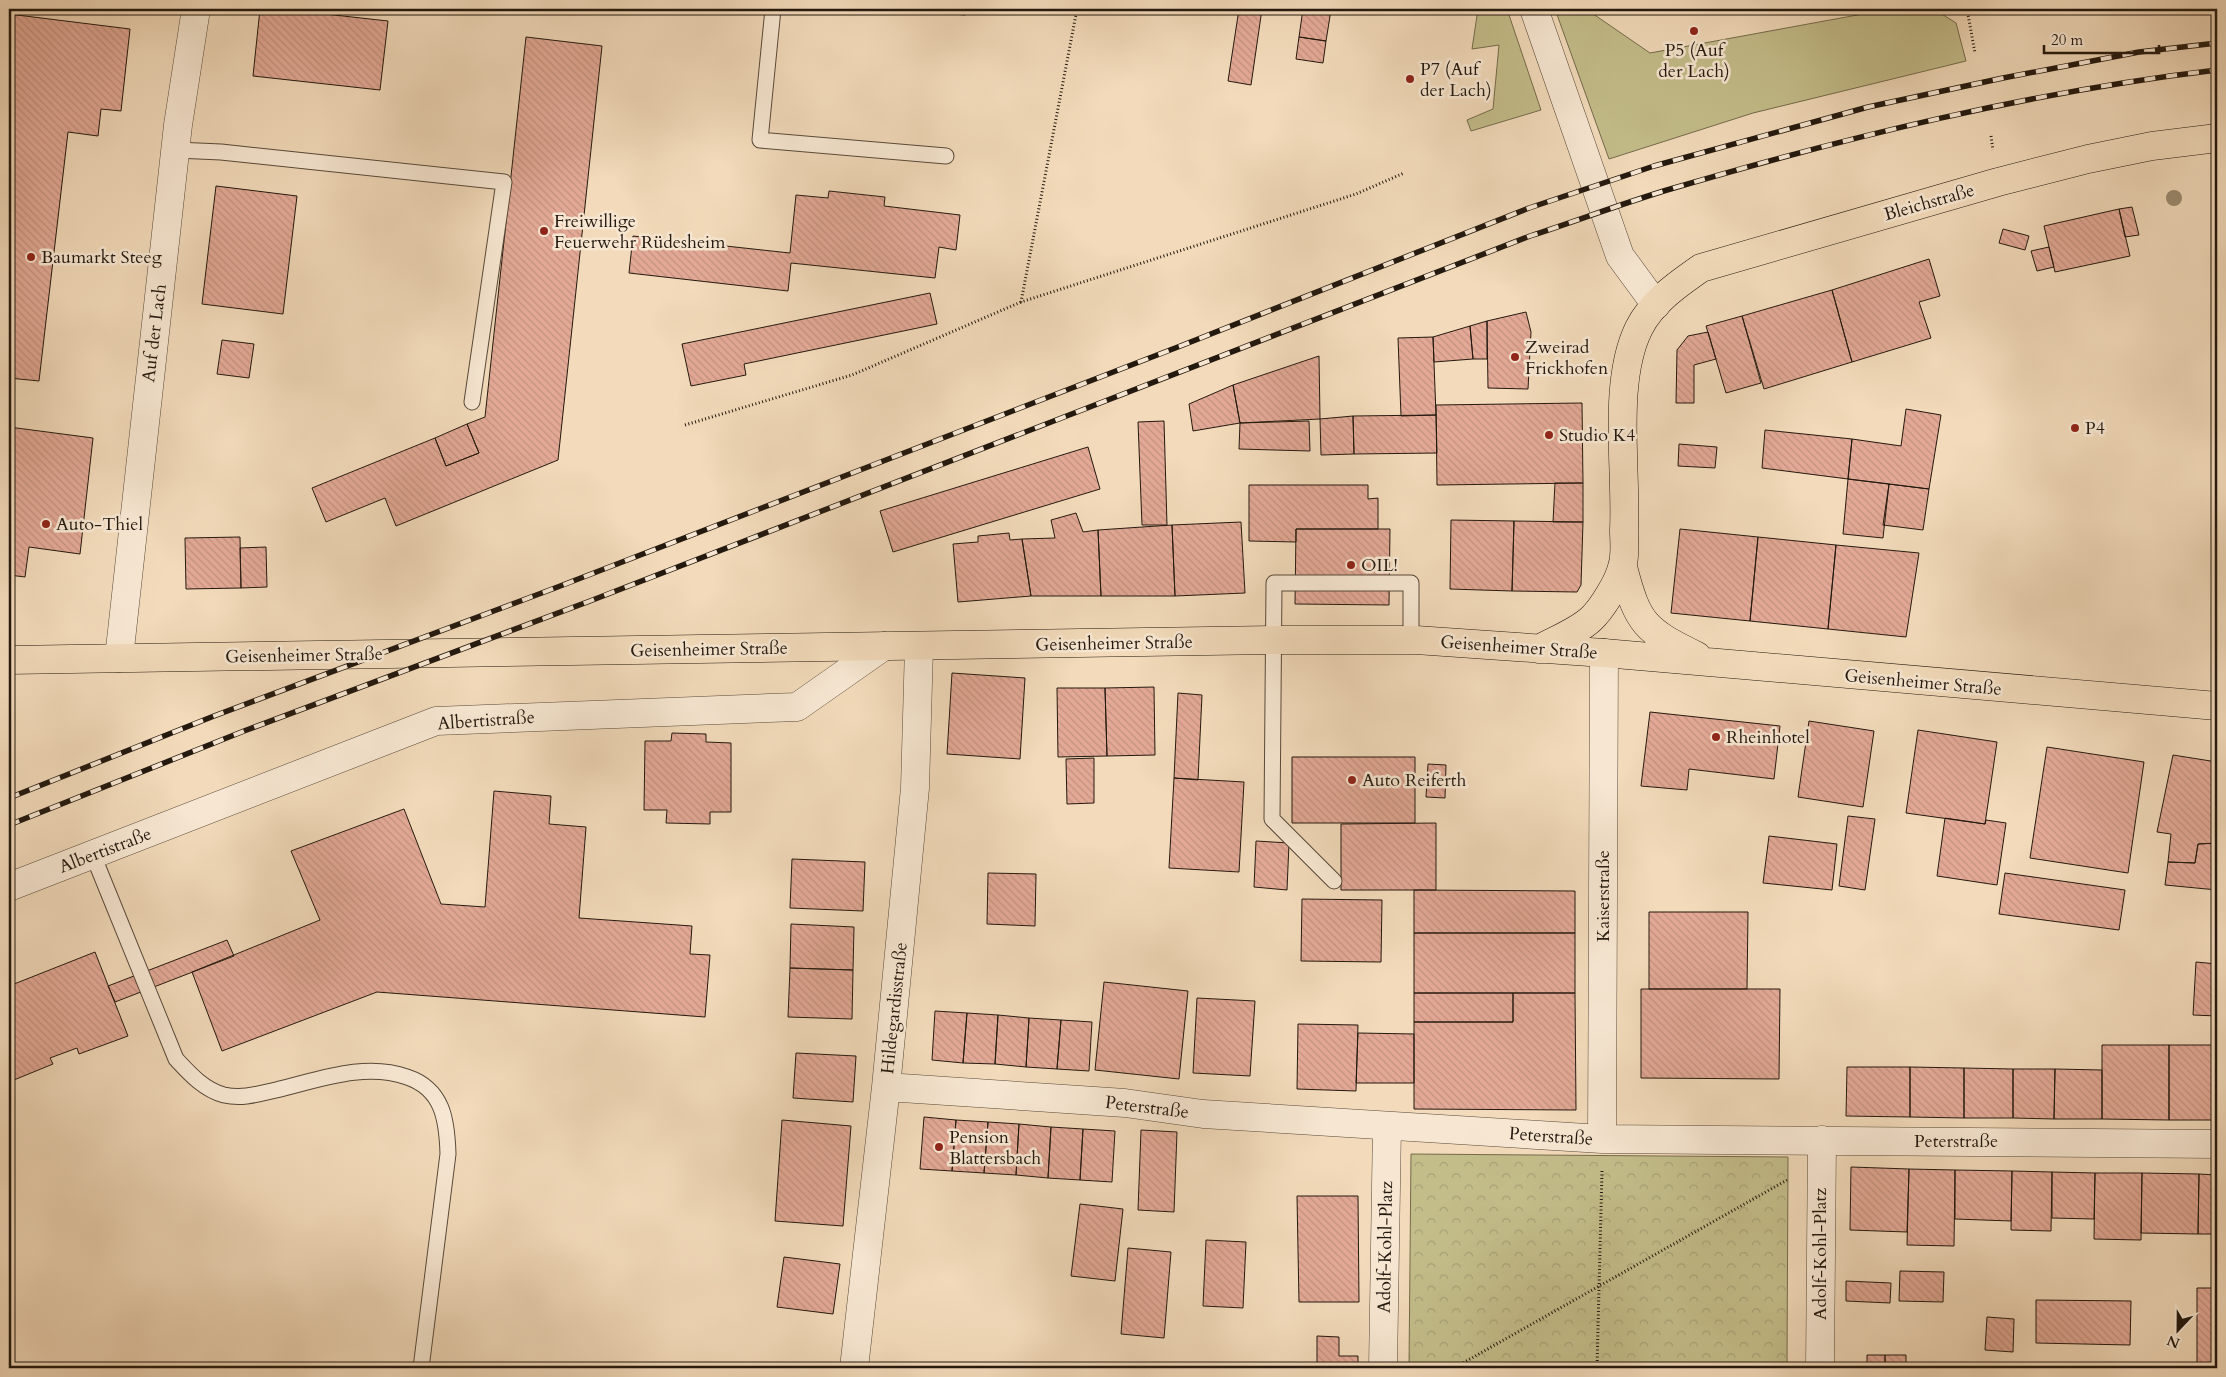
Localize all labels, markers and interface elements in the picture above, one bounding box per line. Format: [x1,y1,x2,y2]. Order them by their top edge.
scale bar [2044,22,2158,54]
marker: P5 (Auf der Lach) [1688,25,1700,37]
text: 20 m [2051,30,2083,50]
place label: P5 (Auf der Lach) [1658,38,1730,84]
place label: P7 (Auf der Lach) [1420,57,1492,103]
marker: P7 (Auf der Lach) [1404,73,1416,85]
street label: Bleichstraße [1881,178,1977,227]
place label: Freiwillige Feuerwehr Rüdesheim [554,209,726,255]
marker: Freiwillige Feuerwehr Rüdesheim [538,225,550,237]
place label: Baumarkt Steeg [41,245,163,270]
marker: Baumarkt Steeg [25,251,37,263]
street label: Auf der Lach [136,282,173,384]
place label: Zweirad Frickhofen [1525,335,1609,381]
marker: Zweirad Frickhofen [1509,351,1521,363]
place label: P4 [2085,416,2105,441]
marker: P4 [2069,422,2081,434]
place label: Studio K4 [1559,423,1635,448]
marker: Studio K4 [1543,429,1555,441]
place label: Auto-Thiel [56,512,143,537]
marker: Auto-Thiel [40,518,52,530]
place label: OIL! [1361,553,1398,578]
marker: OIL! [1345,559,1357,571]
street label: Geisenheimer Straße [1035,630,1193,657]
street label: Geisenheimer Straße [1439,630,1599,665]
street label: Geisenheimer Straße [630,636,788,663]
street label: Geisenheimer Straße [225,642,383,669]
street label: Geisenheimer Straße [1843,663,2003,702]
street label: Albertistraße [437,705,536,736]
place label: Rheinhotel [1726,725,1810,750]
marker: Rheinhotel [1710,731,1722,743]
place label: Auto Reiferth [1362,768,1467,793]
marker: Auto Reiferth [1346,774,1358,786]
street label: Albertistraße [55,821,155,880]
street label: Kaiserstraße [1591,850,1616,942]
street label: Hildegardisstraße [875,941,914,1075]
street label: Peterstraße [1104,1090,1190,1125]
street label: Peterstraße [1508,1121,1594,1152]
place label: Pension Blattersbach [949,1125,1041,1171]
street label: Peterstraße [1914,1129,1998,1154]
marker: Pension Blattersbach [933,1141,945,1153]
street label: Adolf-Kohl-Platz [1372,1181,1399,1313]
street label: Adolf-Kohl-Platz [1808,1188,1833,1320]
north arrow [2154,1304,2204,1354]
text: N [2164,1331,2183,1353]

